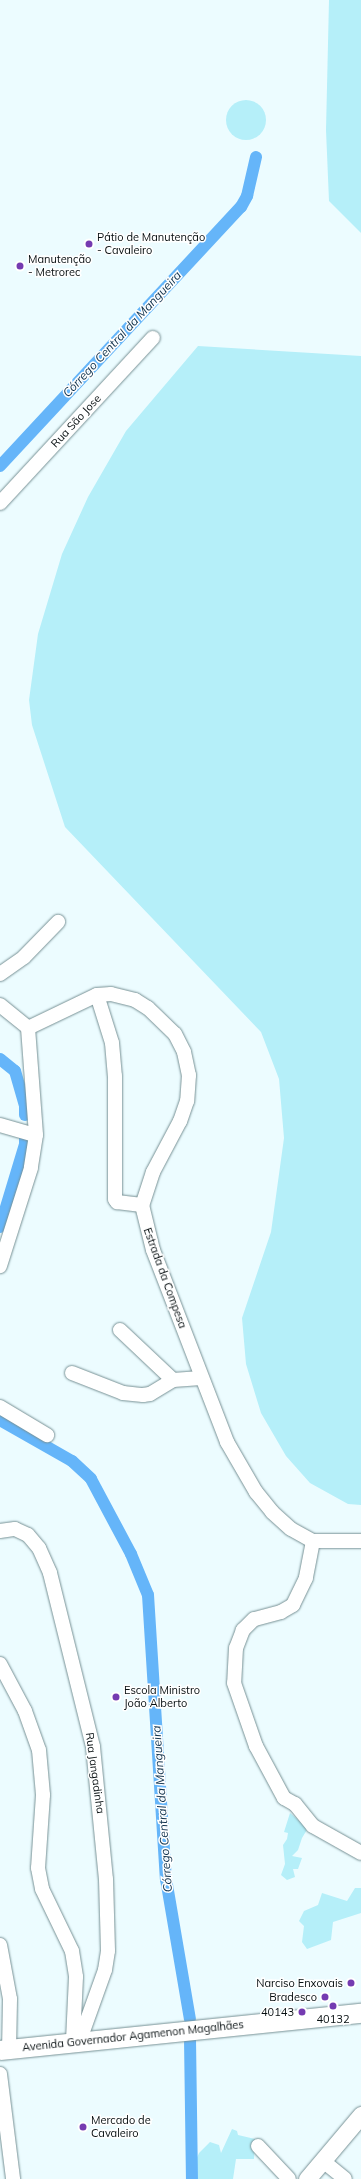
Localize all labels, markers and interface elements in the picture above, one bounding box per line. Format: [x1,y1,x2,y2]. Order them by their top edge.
place label: Pátio de Manutenção - Cavaleiro [97,231,205,257]
marker: Pátio de Manutenção - Cavaleiro [84,239,94,249]
place label: Manutenção - Metrorec [28,253,91,279]
marker: Manutenção - Metrorec [15,261,25,271]
water label: Córrego Central da Mangueira [60,268,184,400]
street label: Rua São Jose [48,392,104,450]
street label: Estrada da Compesa [141,1226,189,1330]
place label: Escola Ministro João Alberto [124,1684,200,1710]
marker: Escola Ministro João Alberto [111,1692,121,1702]
water label: Córrego Central da Mangueira [149,1725,175,1893]
street label: Rua Jangadinha [83,1731,107,1815]
place label: Narciso Enxovais [256,1976,343,1990]
marker: Narciso Enxovais [346,1978,356,1988]
place label: Bradesco [269,1990,317,2004]
marker: Bradesco [320,1992,330,2002]
marker: 40132 [328,2001,338,2011]
place label: 40143 [261,2005,294,2019]
marker: 40143 [297,2007,307,2017]
place label: 40132 [317,2012,349,2026]
street label: Avenida Governador Agamenon Magalhães [22,2018,244,2054]
place label: Mercado de Cavaleiro [91,2114,151,2140]
marker: Mercado de Cavaleiro [78,2122,88,2132]

